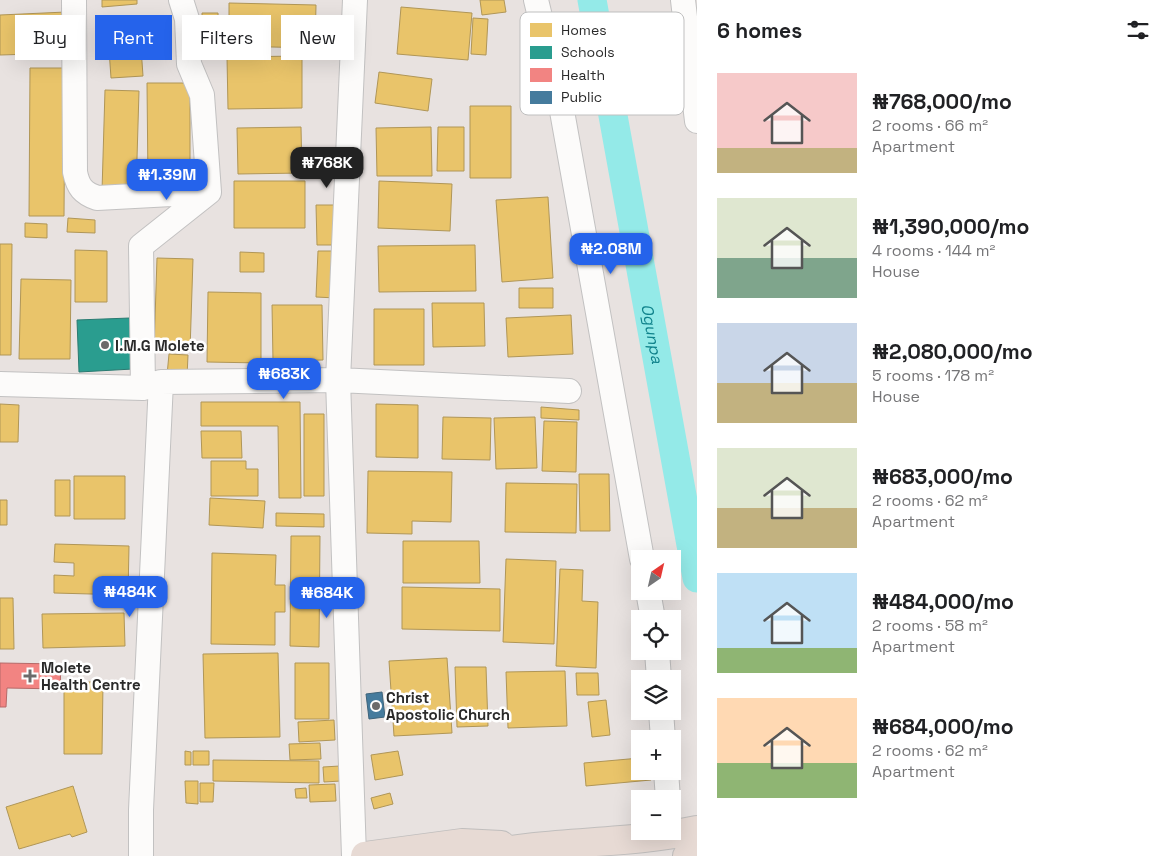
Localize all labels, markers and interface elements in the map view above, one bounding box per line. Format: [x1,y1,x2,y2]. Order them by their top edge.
legend [520,12,684,115]
chip: Buy [15,15,85,60]
chip: Rent [95,15,172,60]
chip: Filters [182,15,271,60]
chip: New [281,15,354,60]
icon: filters [1124,16,1152,44]
text: 6 homes [717,17,802,44]
text: Homes [561,21,607,39]
text: Schools [561,43,615,61]
text: Health [561,66,605,84]
text: Public [561,88,602,106]
text: ₦768,000/mo [872,88,1012,115]
icon: home [757,93,817,153]
text: 2 rooms · 66 m² [872,115,988,136]
text: Apartment [872,136,955,157]
pin: ₦768K [292,146,362,189]
text: ₦768K [301,152,353,173]
pin: ₦1.39M [126,158,208,201]
text: ₦1.39M [138,164,196,185]
text: ₦1,390,000/mo [872,213,1029,240]
icon: home [757,218,817,278]
pin: ₦2.08M [570,232,652,275]
text: ₦2.08M [580,238,642,259]
text: 4 rooms · 144 m² [872,240,995,261]
text: House [872,261,920,282]
water label: Ogunpa [637,302,668,366]
place label: I.M.G Molete [115,336,205,355]
text: ₦2,080,000/mo [872,338,1033,365]
marker: I.M.G Molete [99,339,111,351]
icon: home [757,343,817,403]
pin: ₦683K [249,358,319,400]
text: ₦683K [258,363,310,384]
text: 5 rooms · 178 m² [872,365,994,386]
text: House [872,386,920,407]
text: ₦683,000/mo [872,463,1013,490]
icon: home [757,468,817,528]
text: 2 rooms · 62 m² [872,490,988,511]
text: Apartment [872,511,955,532]
north arrow [631,550,681,600]
map controls [631,550,681,840]
pin: ₦484K [95,576,165,618]
pin: ₦684K [292,576,362,619]
text: ₦484K [104,581,156,602]
text: ₦684K [301,582,353,603]
text: ₦484,000/mo [872,588,1014,615]
icon: home [757,593,817,653]
button: locate [631,610,681,660]
text: 2 rooms · 58 m² [872,615,988,636]
text: Apartment [872,636,955,657]
place label: Molete Health Centre [41,658,141,694]
marker: Molete Health Centre [23,669,37,683]
button: layers [631,670,681,720]
place label: Christ Apostolic Church [386,688,510,724]
marker: Christ Apostolic Church [370,700,382,712]
text: ₦684,000/mo [872,713,1014,740]
icon: home [757,718,817,778]
button: + [631,730,681,780]
text: 2 rooms · 62 m² [872,740,988,761]
text: Apartment [872,761,955,782]
button: − [631,790,681,840]

